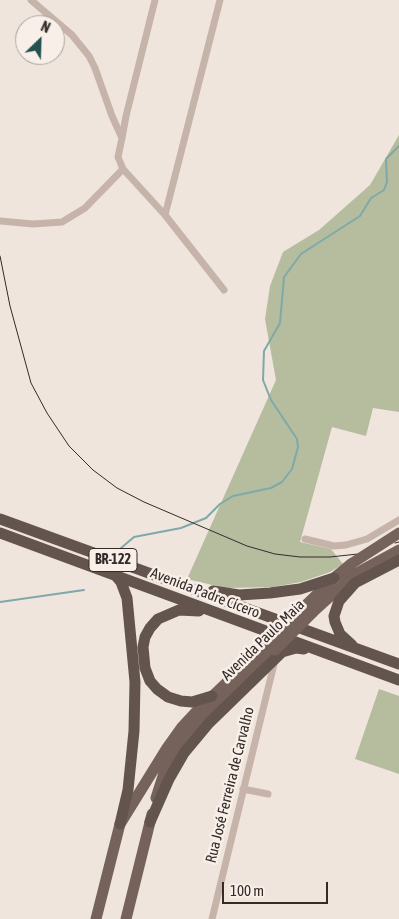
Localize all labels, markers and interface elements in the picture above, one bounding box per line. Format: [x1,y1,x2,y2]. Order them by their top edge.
north arrow [15,15,65,65]
text: N [39,18,53,36]
road number: BR-122 [89,548,137,572]
street label: Avenida Padre Cícero [148,564,262,622]
street label: Avenida Paulo Maia [218,596,308,684]
street label: Rua José Ferreira de Carvalho [202,705,258,865]
scale bar [224,872,330,904]
text: 100 m [230,882,264,899]

